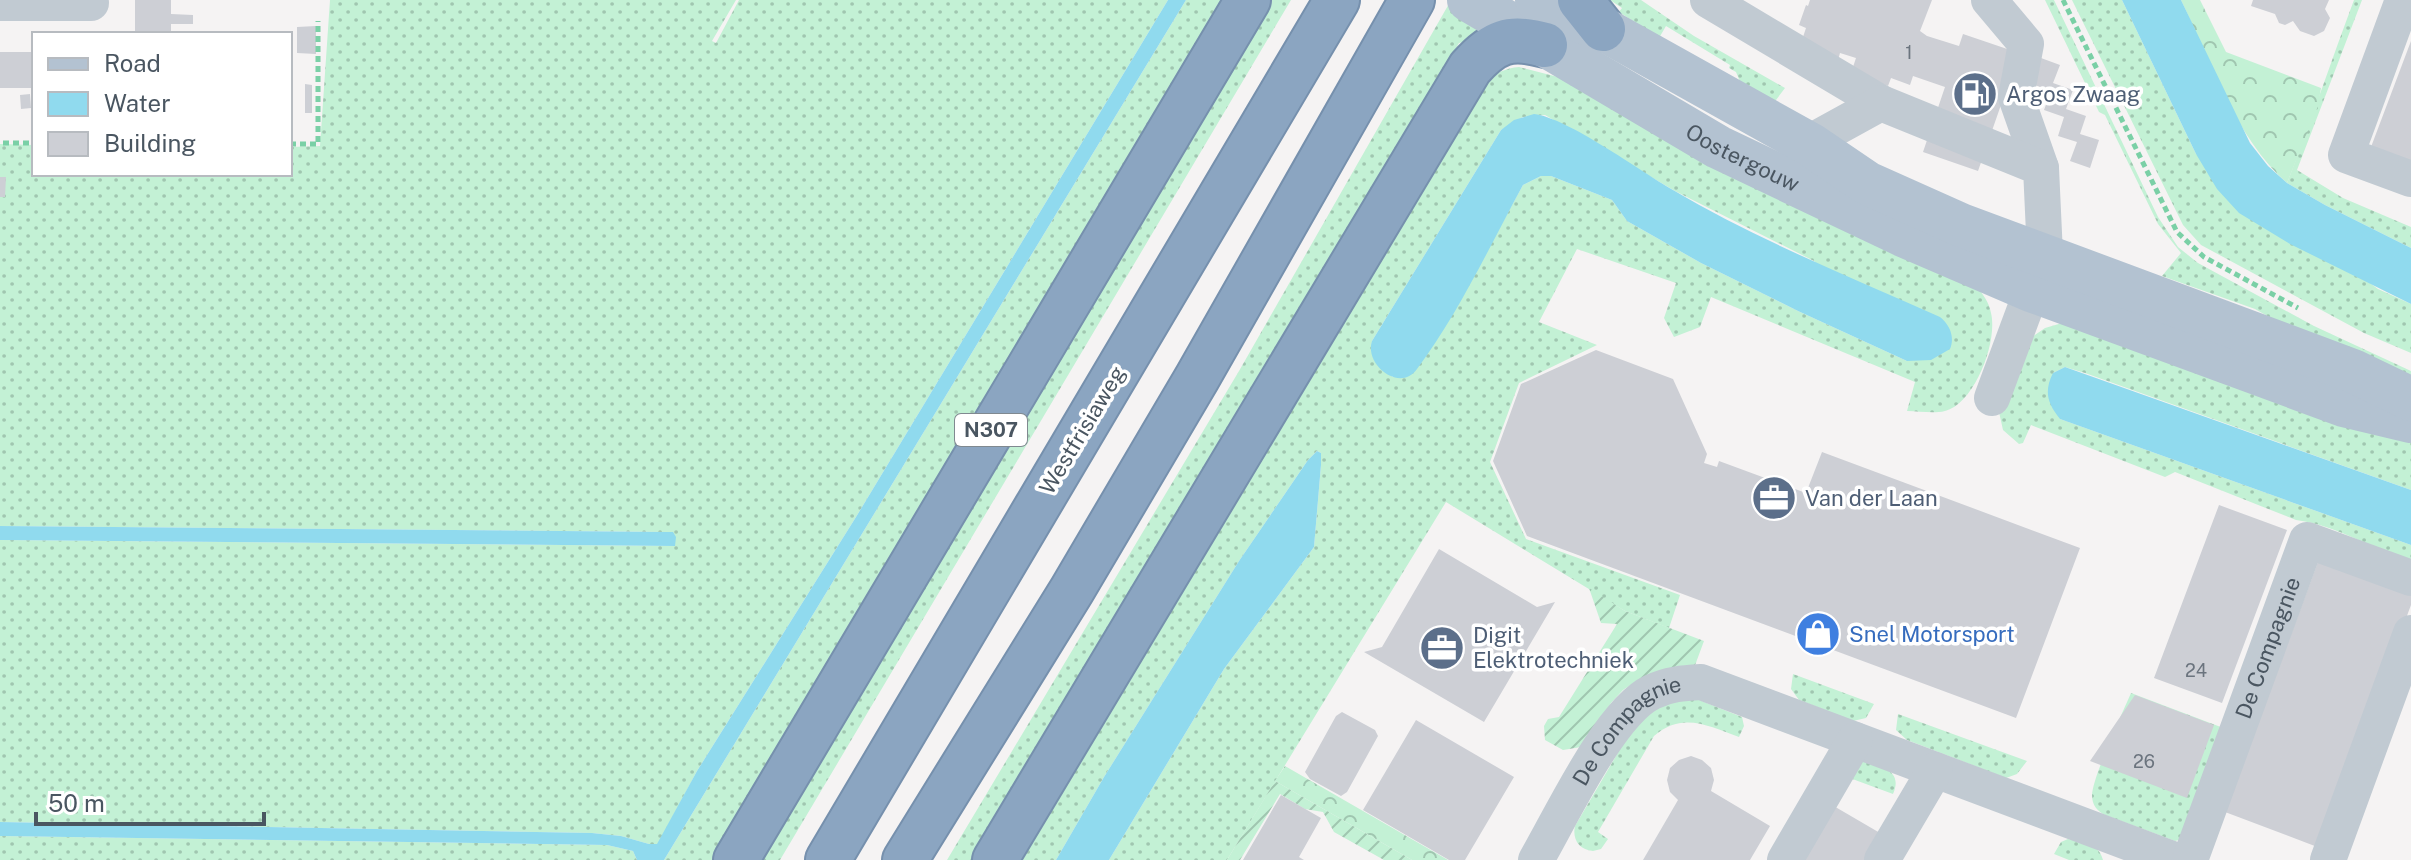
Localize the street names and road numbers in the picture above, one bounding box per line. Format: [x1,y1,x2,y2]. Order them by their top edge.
street label: Oostergouw [1681,118,1804,197]
street label: Westfrisiaweg [1033,361,1131,499]
road number: N307 [955,414,1027,446]
street label: De Compagnie [2230,573,2305,722]
street label: De Compagnie [1567,671,1683,790]

